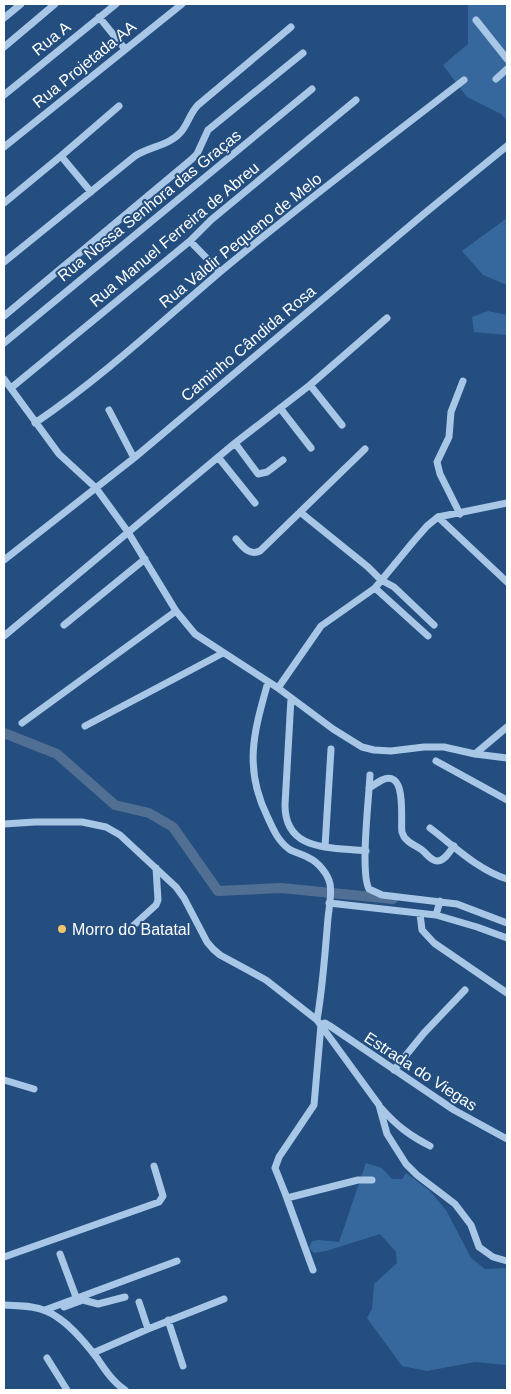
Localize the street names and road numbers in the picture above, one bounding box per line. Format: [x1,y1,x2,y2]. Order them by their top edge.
street label: Rua A [29,18,74,59]
street label: Rua Projetada AA [30,18,139,111]
street label: Rua Nossa Senhora das Graças [54,126,244,284]
street label: Rua Manuel Ferreira de Abreu [86,159,262,310]
street label: Rua Valdir Pequeno de Melo [156,170,325,311]
street label: Caminho Cândida Rosa [178,282,319,404]
street label: Estrada do Viegas [361,1029,480,1114]

